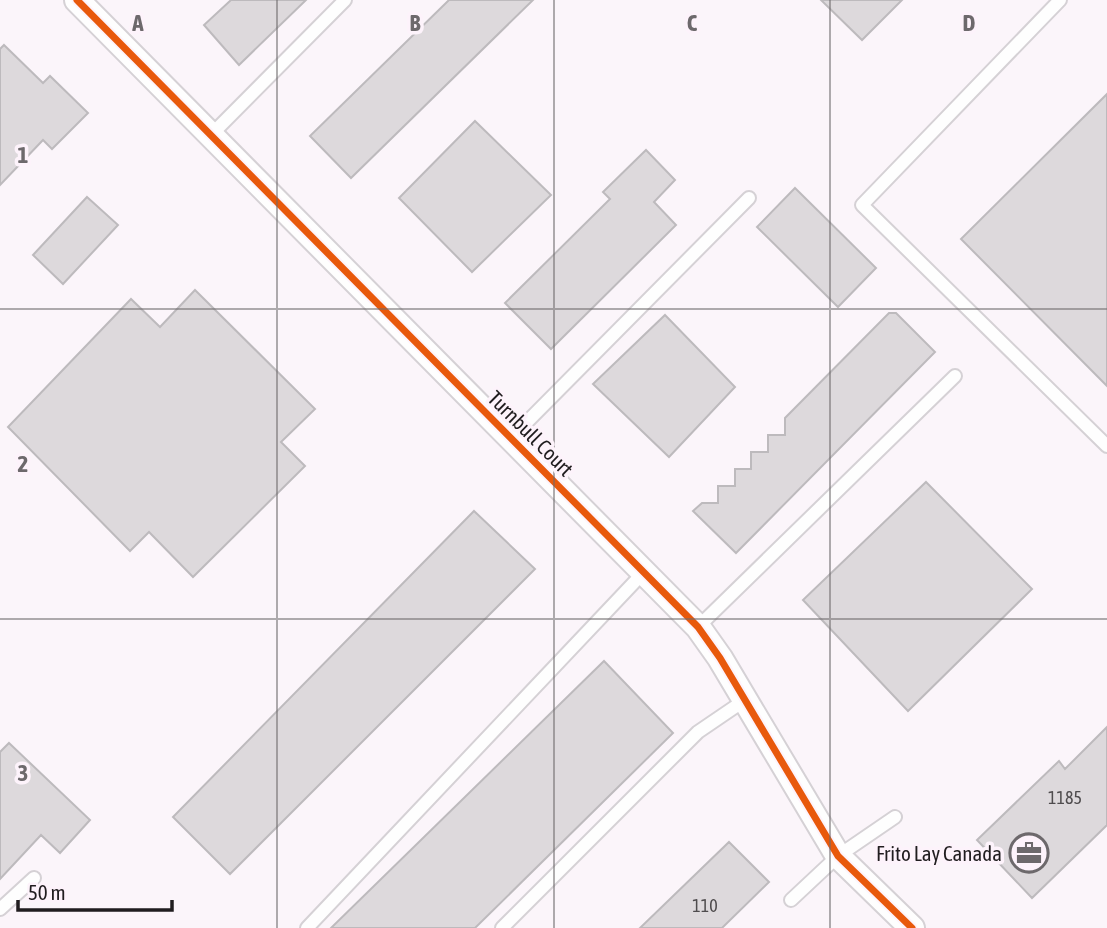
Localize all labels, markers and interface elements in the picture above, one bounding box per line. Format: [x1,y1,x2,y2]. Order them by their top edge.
text: A [131,10,144,36]
text: B [410,10,421,36]
text: C [687,10,698,36]
text: D [963,10,976,36]
text: 1 [18,142,29,168]
street label: Turnbull Court [484,386,578,480]
text: 2 [18,451,28,477]
text: 3 [18,760,28,786]
house number: 1185 [1048,787,1082,808]
office icon: Frito Lay Canada [1008,832,1050,874]
place label: Frito Lay Canada [876,841,1002,865]
scale bar [18,869,172,913]
text: 50 m [28,880,66,904]
house number: 110 [692,895,718,916]

